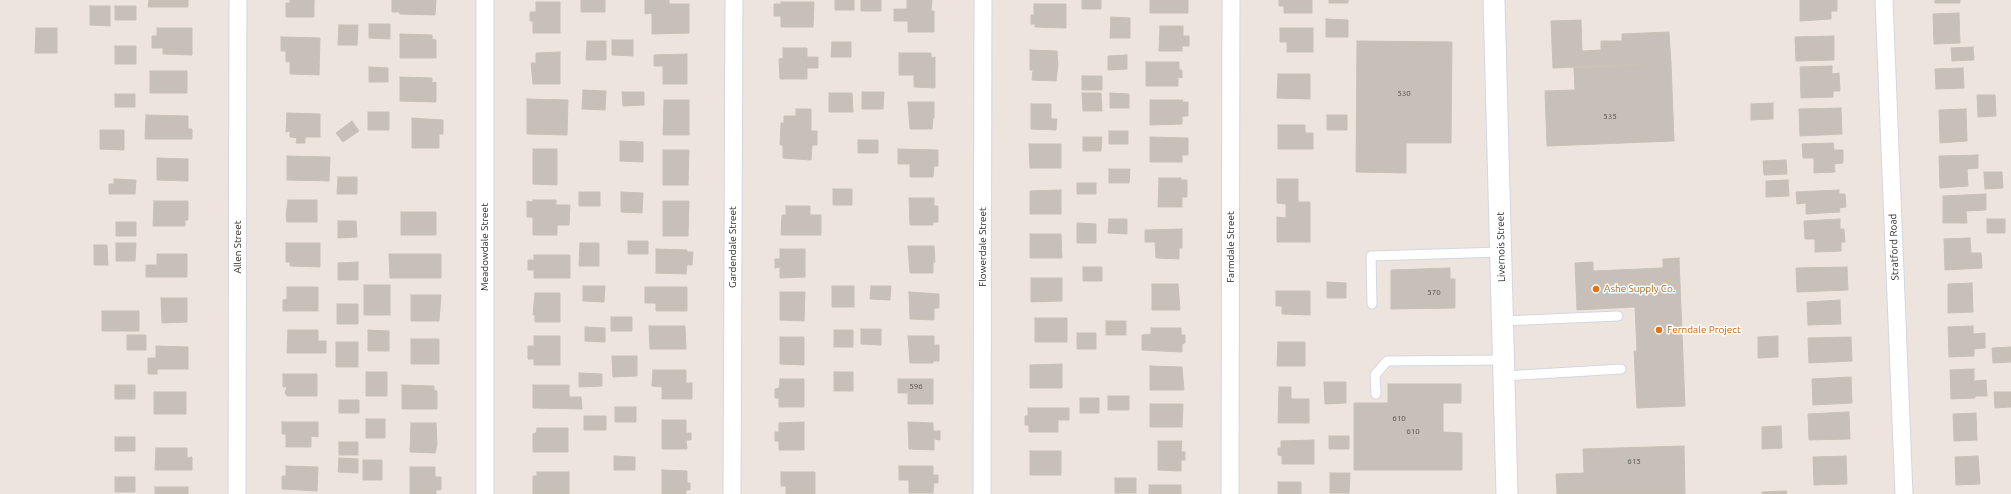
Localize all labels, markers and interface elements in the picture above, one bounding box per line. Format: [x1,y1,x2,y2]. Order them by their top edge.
house number: 530 [1397,88,1411,98]
house number: 535 [1603,111,1617,121]
street label: Meadowdale Street [479,203,491,291]
street label: Gardendale Street [727,206,739,288]
street label: Flowerdale Street [977,207,989,287]
street label: Farmdale Street [1225,211,1237,283]
street label: Livernois Street [1494,212,1508,282]
street label: Stratford Road [1887,213,1901,281]
street label: Allen Street [232,220,244,274]
place label: Ashe Supply Co. [1604,283,1675,295]
marker: Ashe Supply Co. [1591,284,1601,294]
house number: 570 [1427,287,1441,297]
place label: Ferndale Project [1667,324,1741,336]
marker: Ferndale Project [1654,325,1664,335]
house number: 596 [909,381,923,391]
house number: 610 [1392,413,1406,423]
house number: 610 [1406,426,1420,436]
house number: 615 [1627,456,1641,466]

